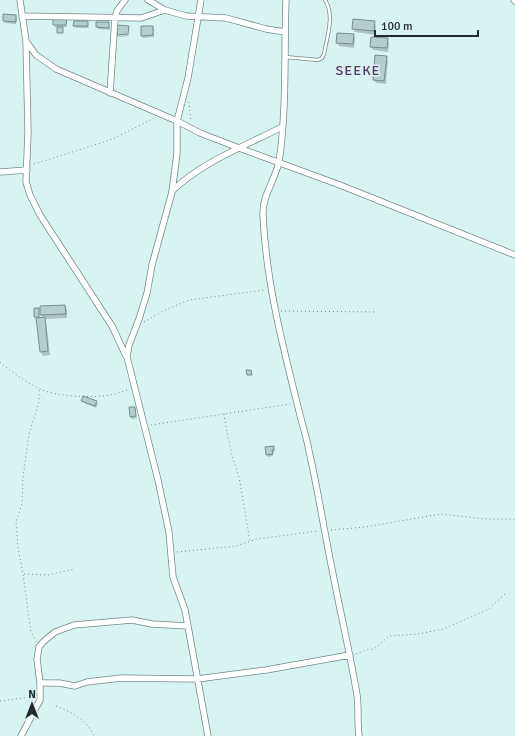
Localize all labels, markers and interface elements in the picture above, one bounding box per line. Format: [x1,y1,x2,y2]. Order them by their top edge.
scale bar [375,12,478,38]
text: 100 m [381,19,413,34]
district label: SEEKE [336,62,380,79]
north arrow [12,684,52,724]
text: N [28,688,36,701]

